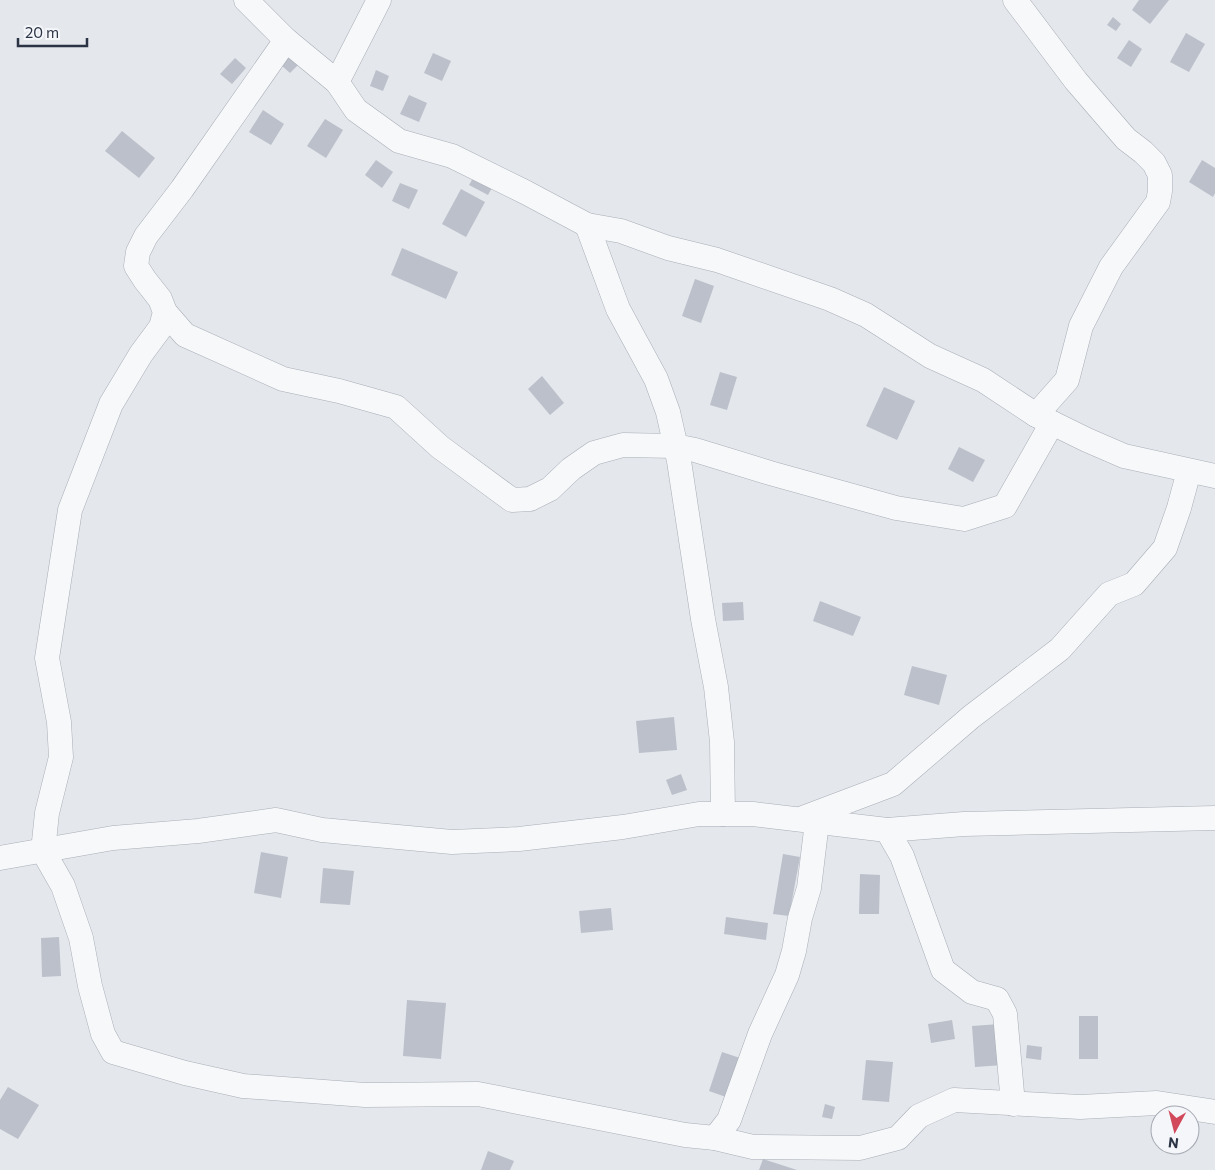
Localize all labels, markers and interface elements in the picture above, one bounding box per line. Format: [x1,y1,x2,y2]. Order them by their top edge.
scale bar [18,15,86,47]
text: 20 m [25,23,59,41]
north arrow [1150,1105,1200,1155]
text: N [1167,1134,1180,1152]

